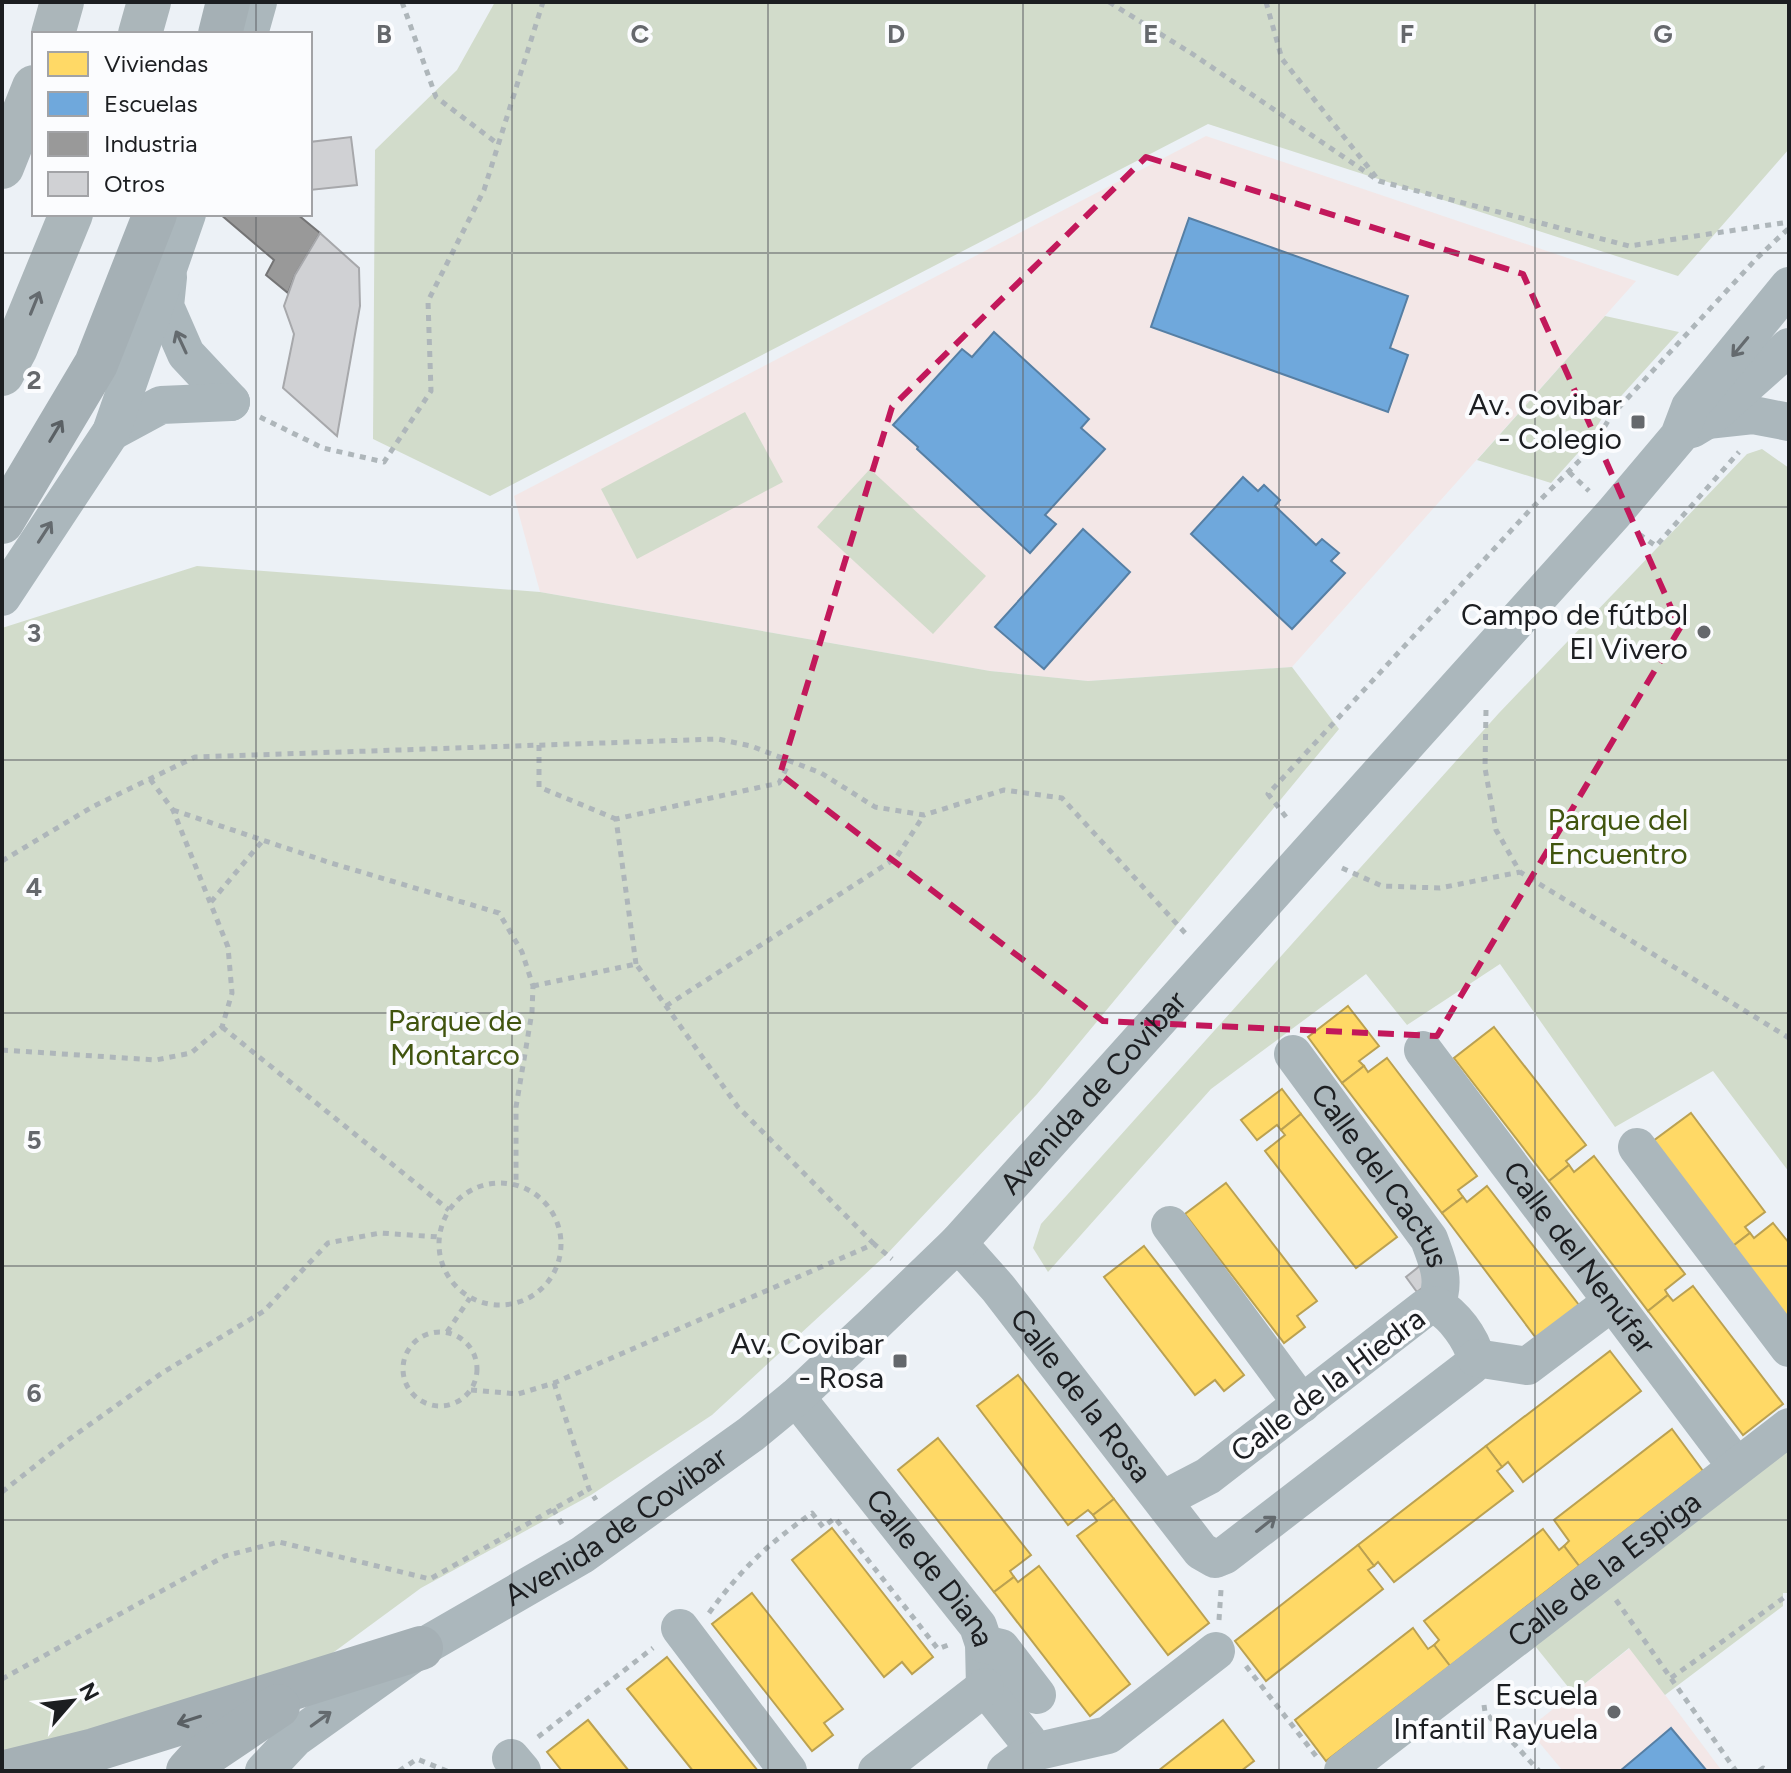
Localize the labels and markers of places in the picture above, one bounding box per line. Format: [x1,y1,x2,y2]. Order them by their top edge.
place label: Av. Covibar - Colegio [1469,386,1622,457]
marker: Av. Covibar - Colegio [1629,413,1647,431]
place label: Campo de fútbol El Vivero [1461,596,1688,667]
marker: Campo de fútbol El Vivero [1695,623,1713,641]
place label: Av. Covibar - Rosa [731,1325,884,1396]
marker: Av. Covibar - Rosa [891,1352,909,1370]
place label: Escuela Infantil Rayuela [1393,1676,1598,1747]
marker: Escuela Infantil Rayuela [1605,1703,1623,1721]

